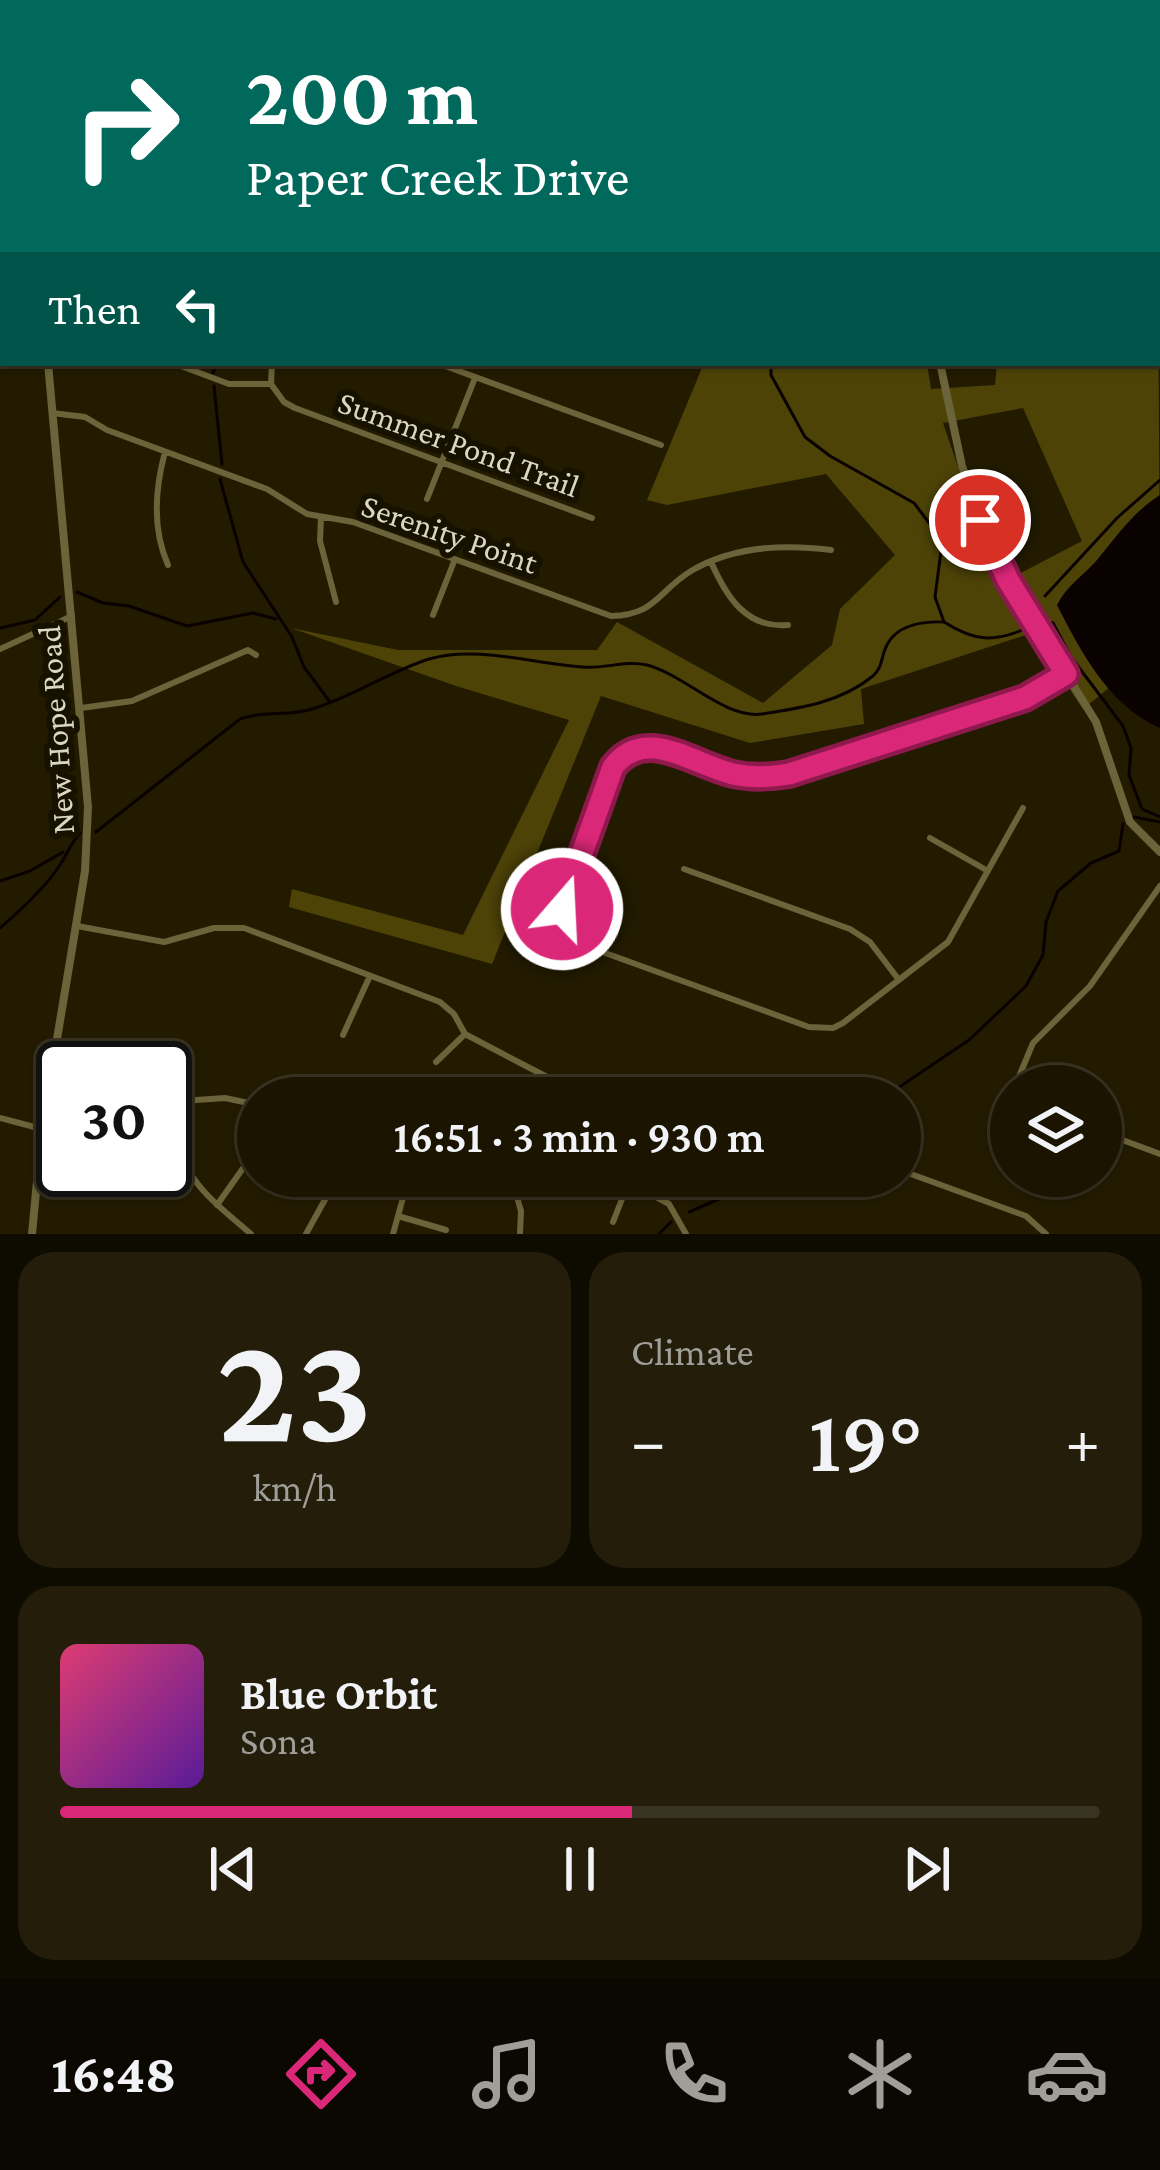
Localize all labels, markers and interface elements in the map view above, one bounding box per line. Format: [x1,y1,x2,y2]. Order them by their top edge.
icon: right [48,48,204,204]
text: 200 m [246,49,478,142]
text: Paper Creek Drive [246,147,629,207]
icon: left [165,276,231,342]
text: Then [48,284,141,334]
street label: Summer Pond Trail [333,383,584,504]
pin [929,469,1031,571]
street label: Serenity Point [357,486,544,581]
icon: arrive [947,487,1013,553]
street label: New Hope Road [30,624,81,836]
position arrow [499,846,625,972]
speed limit sign: 30 [36,1041,192,1197]
map controls [990,1065,1122,1197]
button: layers [990,1065,1122,1197]
text: 16:51 · 3 min · 930 m [393,1112,765,1162]
text: 23 [217,1301,372,1475]
text: Climate [631,1330,754,1373]
text: 19° [809,1390,922,1490]
text: − [631,1404,666,1477]
text: + [1065,1404,1100,1477]
text: km/h [252,1466,337,1509]
text: Blue Orbit [240,1669,437,1719]
text: Sona [240,1719,317,1762]
icon: previous [200,1836,266,1902]
icon: pause [547,1836,613,1902]
icon: next [894,1836,960,1902]
icon: directions [279,2032,363,2116]
icon: music [465,2032,549,2116]
icon: phone [652,2032,736,2116]
icon: climate [838,2032,922,2116]
icon: car [1025,2032,1109,2116]
text: 16:48 [51,2044,176,2104]

